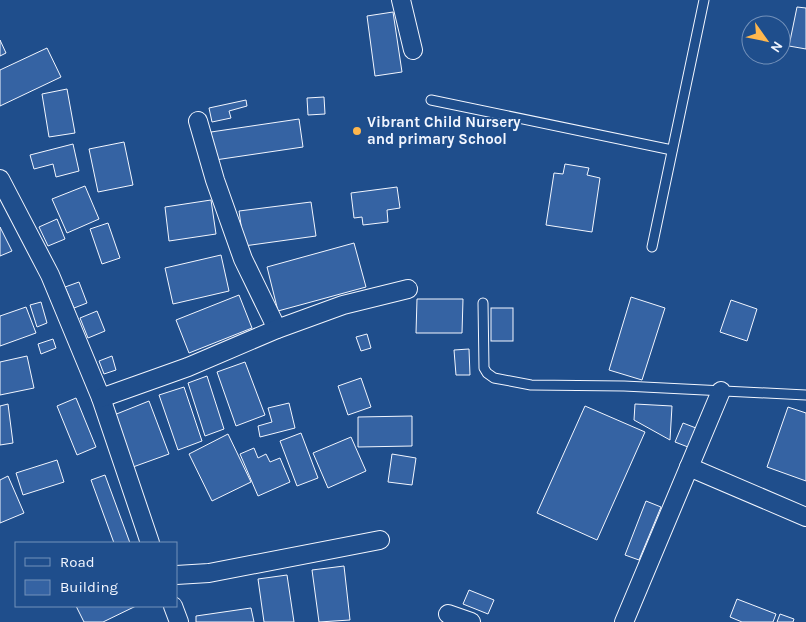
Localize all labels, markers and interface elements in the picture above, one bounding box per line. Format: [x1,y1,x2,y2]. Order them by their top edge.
north arrow [741,15,791,65]
text: N [767,38,786,56]
place label: Vibrant Child Nursery and primary School [367,113,521,148]
marker: Vibrant Child Nursery and primary School [351,125,363,137]
legend [15,542,178,607]
text: Road [60,553,95,571]
text: Building [60,578,118,596]

